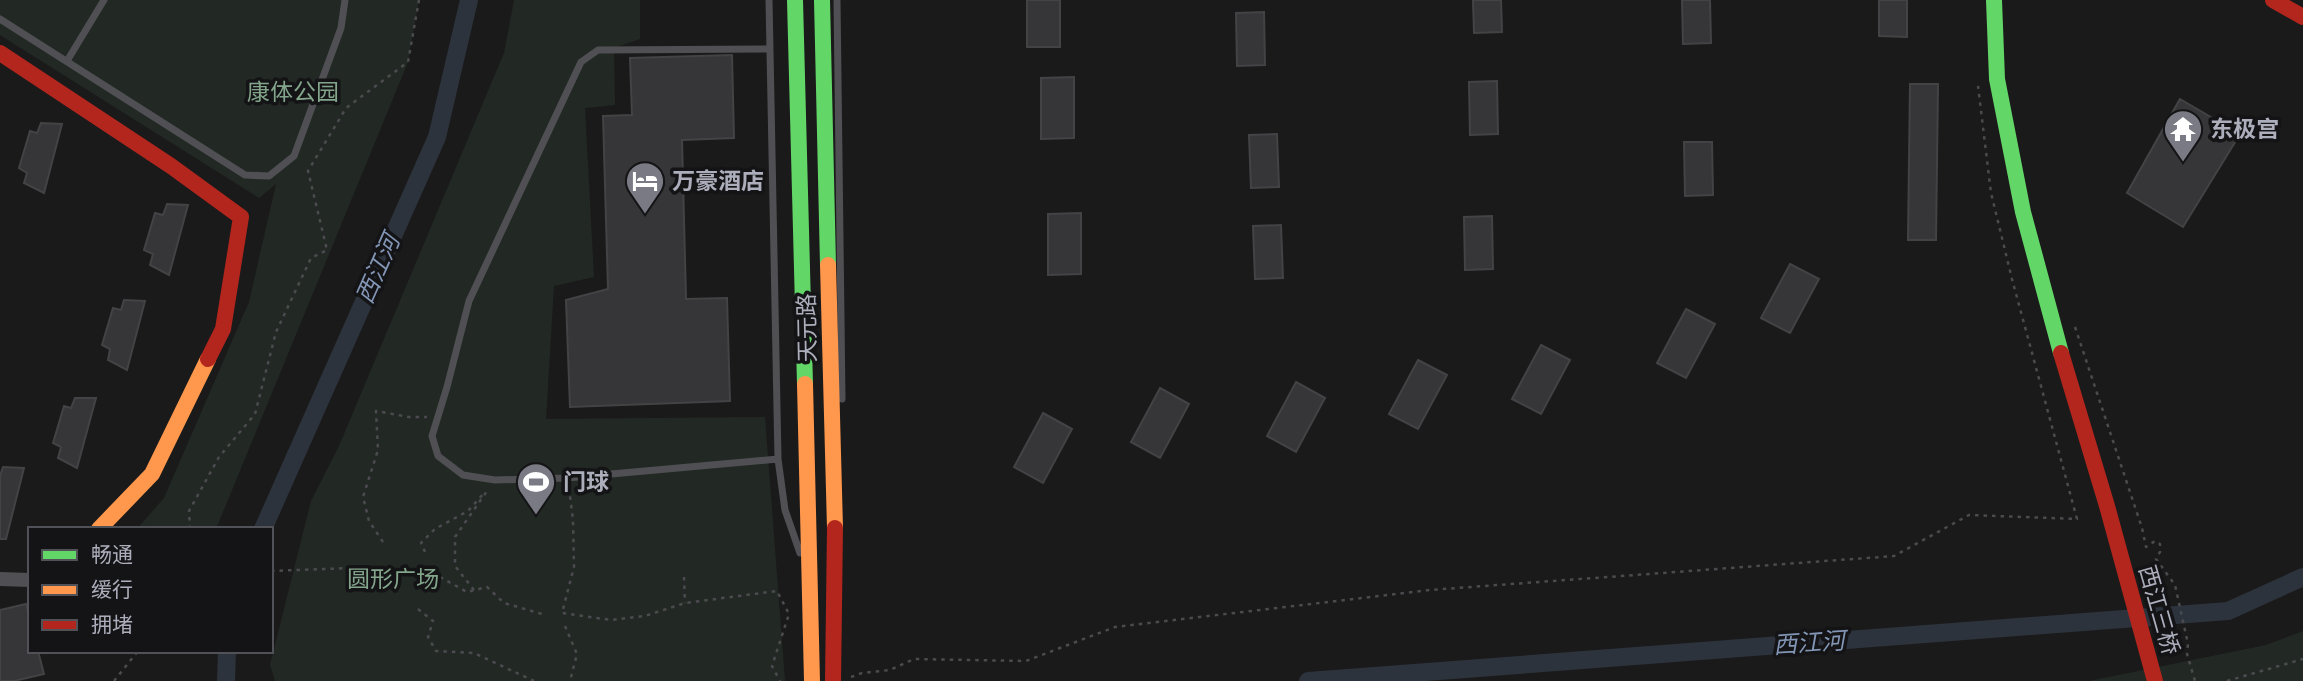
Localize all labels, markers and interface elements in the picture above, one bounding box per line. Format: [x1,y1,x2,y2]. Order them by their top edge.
park label: 康体公园 [247,79,339,106]
temple icon: 东极宫 [2162,108,2204,163]
place label: 东极宫 [2210,116,2279,143]
hotel icon: 万豪酒店 [624,160,666,215]
place label: 万豪酒店 [672,168,764,195]
water label: 西江河 [351,227,407,308]
street label: 天元路 [793,293,822,363]
sports icon: 门球 [515,461,557,516]
place label: 门球 [563,469,609,496]
legend [28,527,273,653]
text: 畅通 [91,543,133,567]
street label: 西江三桥 [2133,562,2184,658]
park label: 圆形广场 [347,566,439,593]
text: 缓行 [91,578,133,602]
text: 拥堵 [91,613,133,637]
water label: 西江河 [1772,626,1850,659]

